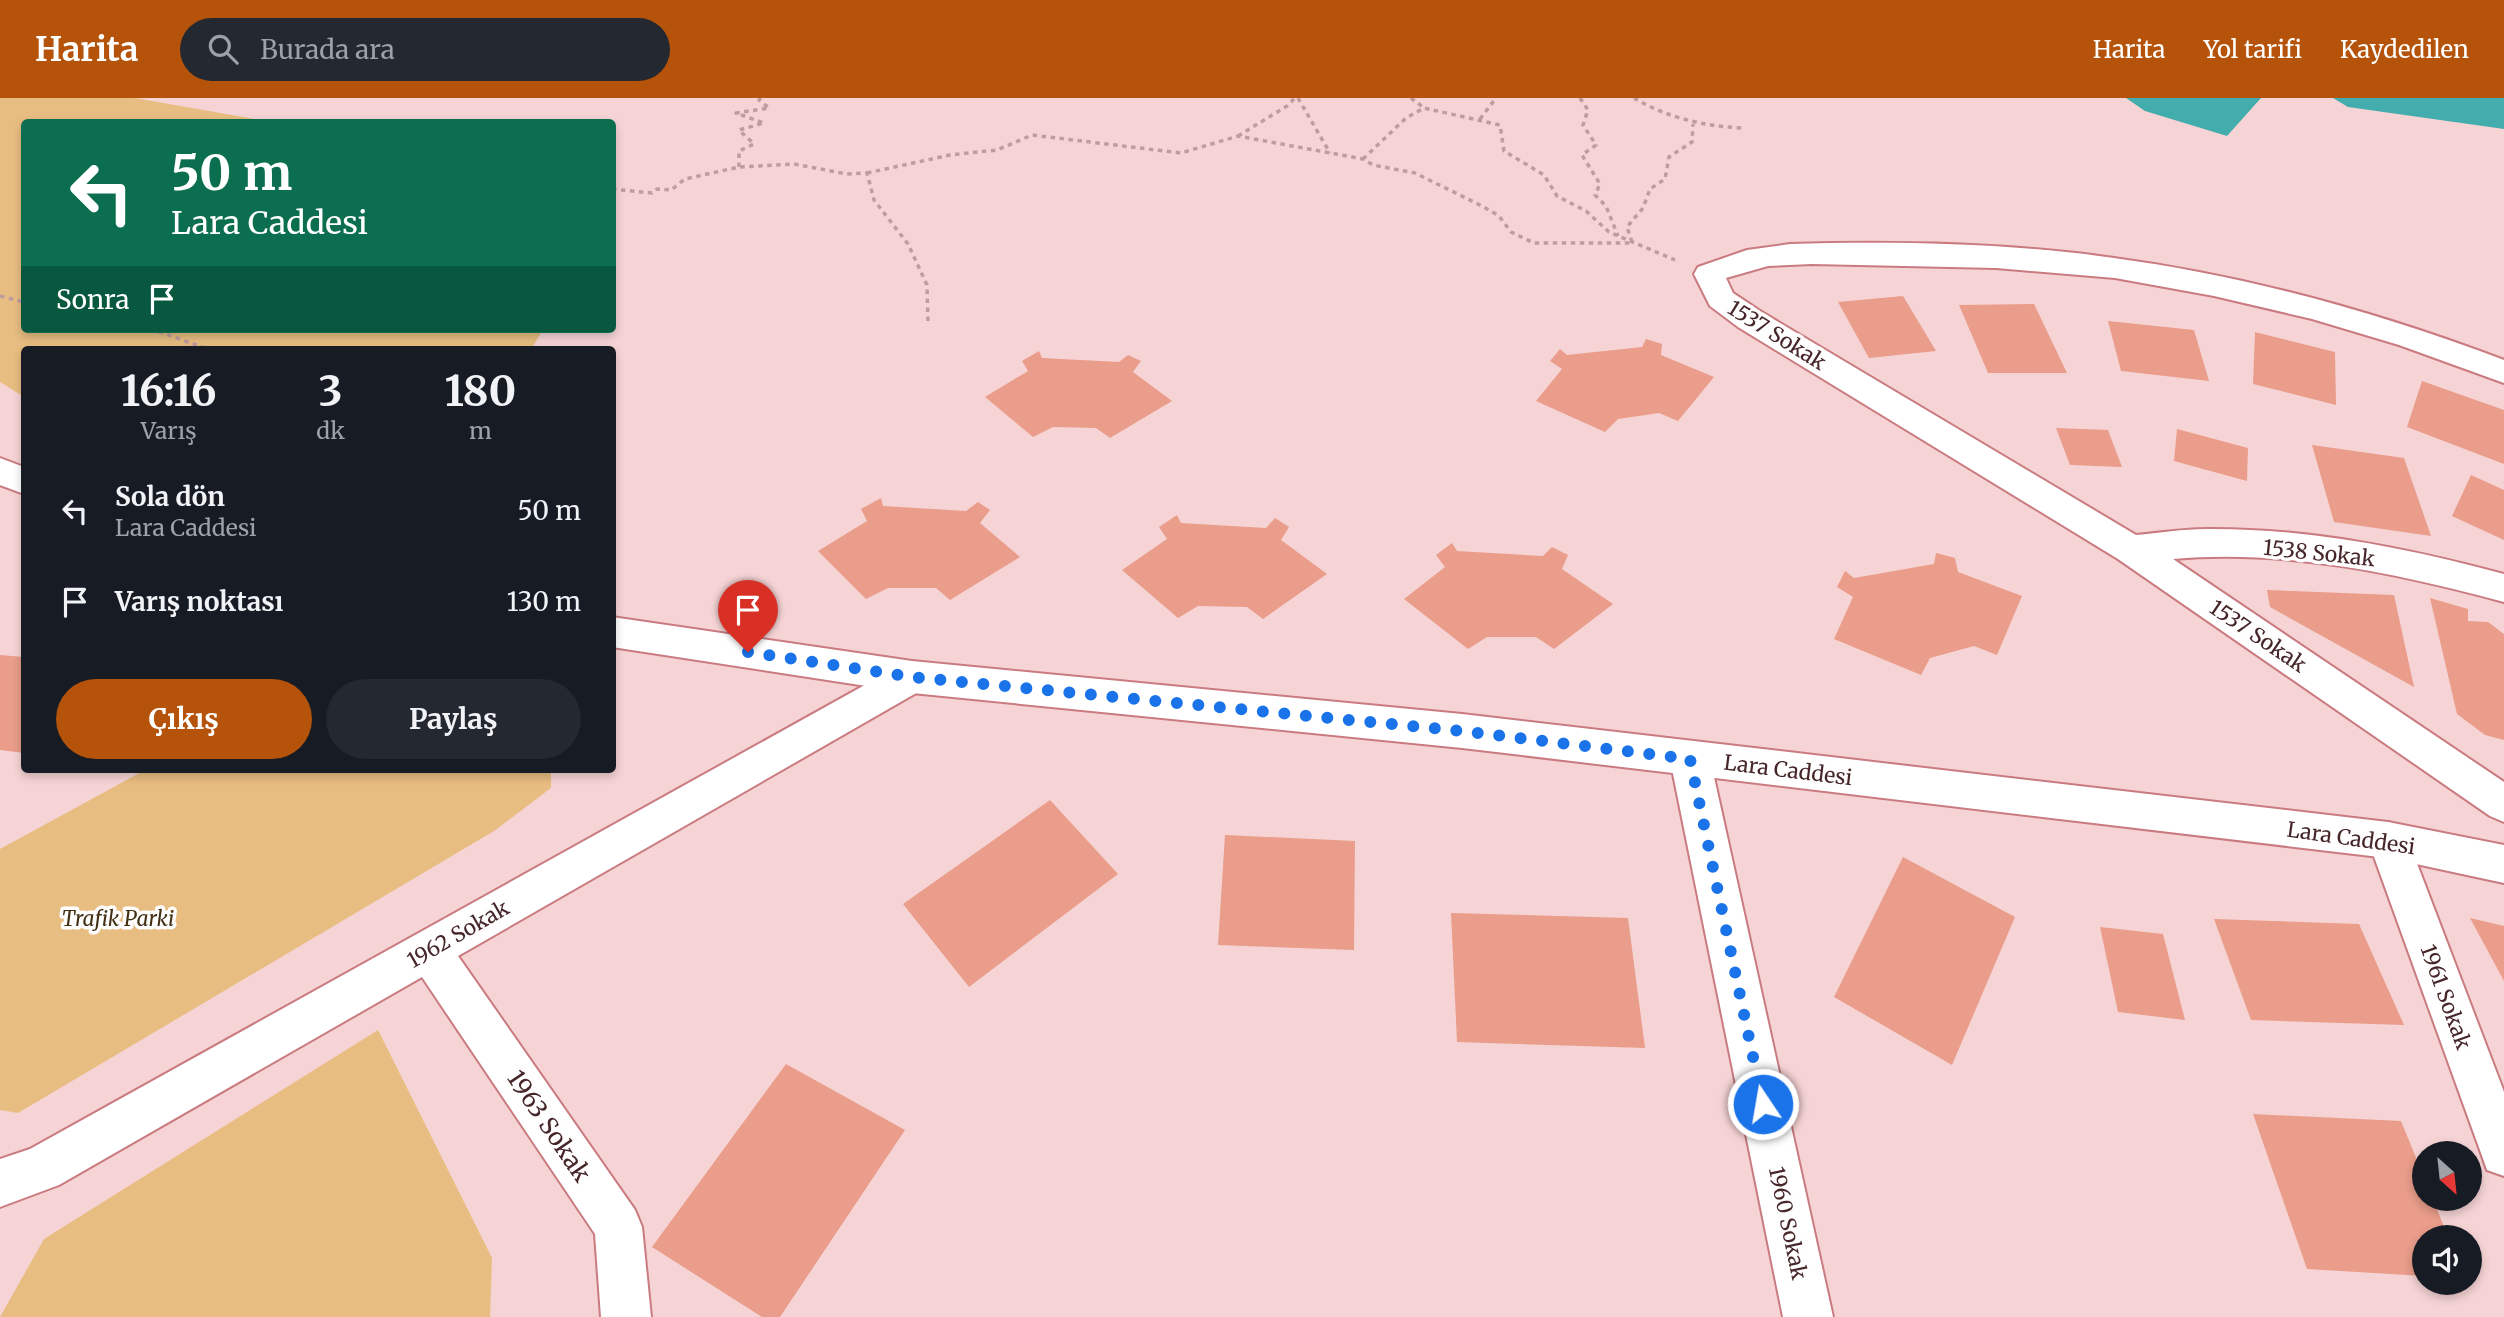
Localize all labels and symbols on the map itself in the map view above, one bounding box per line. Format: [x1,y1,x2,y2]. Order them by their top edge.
street label: 1537 Sokak [1723,294,1832,376]
street label: 1538 Sokak [2262,534,2377,572]
pin [718,580,778,652]
street label: 1537 Sokak [2204,594,2312,679]
street label: Lara Caddesi [1722,749,1854,791]
street label: Lara Caddesi [2285,816,2417,860]
street label: 1962 Sokak [402,894,514,974]
park label: Trafik Parki [62,905,174,932]
street label: 1961 Sokak [2415,941,2478,1054]
street label: 1963 Sokak [500,1064,598,1188]
position arrow [1726,1067,1800,1141]
north arrow [2412,1141,2482,1211]
street label: 1960 Sokak [1763,1164,1813,1283]

